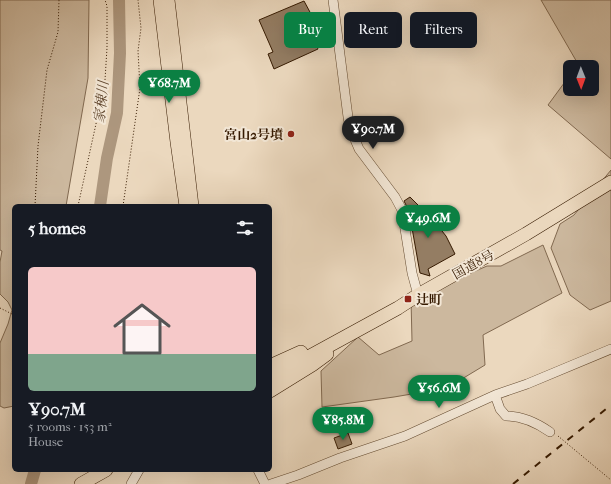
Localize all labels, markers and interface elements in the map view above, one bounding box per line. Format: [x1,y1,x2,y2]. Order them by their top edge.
chip: Buy [284,12,336,48]
chip: Rent [344,12,402,48]
chip: Filters [410,12,477,48]
north arrow [563,60,599,96]
map controls [563,60,599,96]
pin: ¥68.7M [136,70,202,104]
text: ¥68.7M [147,75,191,90]
water label: 家棟川 [91,78,112,124]
pin: ¥90.7M [340,116,406,150]
text: ¥90.7M [351,121,395,136]
place label: 宮山2号墳 [224,127,283,142]
marker: 宮山2号墳 [286,129,296,139]
pin: ¥49.6M [395,205,461,239]
text: ¥49.6M [405,210,451,225]
icon: filters [234,217,256,239]
text: 5 homes [28,218,86,238]
street label: 国道8号 [450,247,497,282]
place label: 辻町 [416,292,442,307]
icon: home [106,293,178,365]
marker: 辻町 [403,294,413,304]
pin: ¥56.6M [406,375,472,409]
text: ¥56.6M [417,380,461,395]
text: ¥90.7M [28,399,86,419]
pin: ¥85.8M [310,407,376,441]
text: ¥85.8M [321,412,365,427]
text: 5 rooms · 153 m² [28,419,112,434]
text: House [28,434,63,449]

